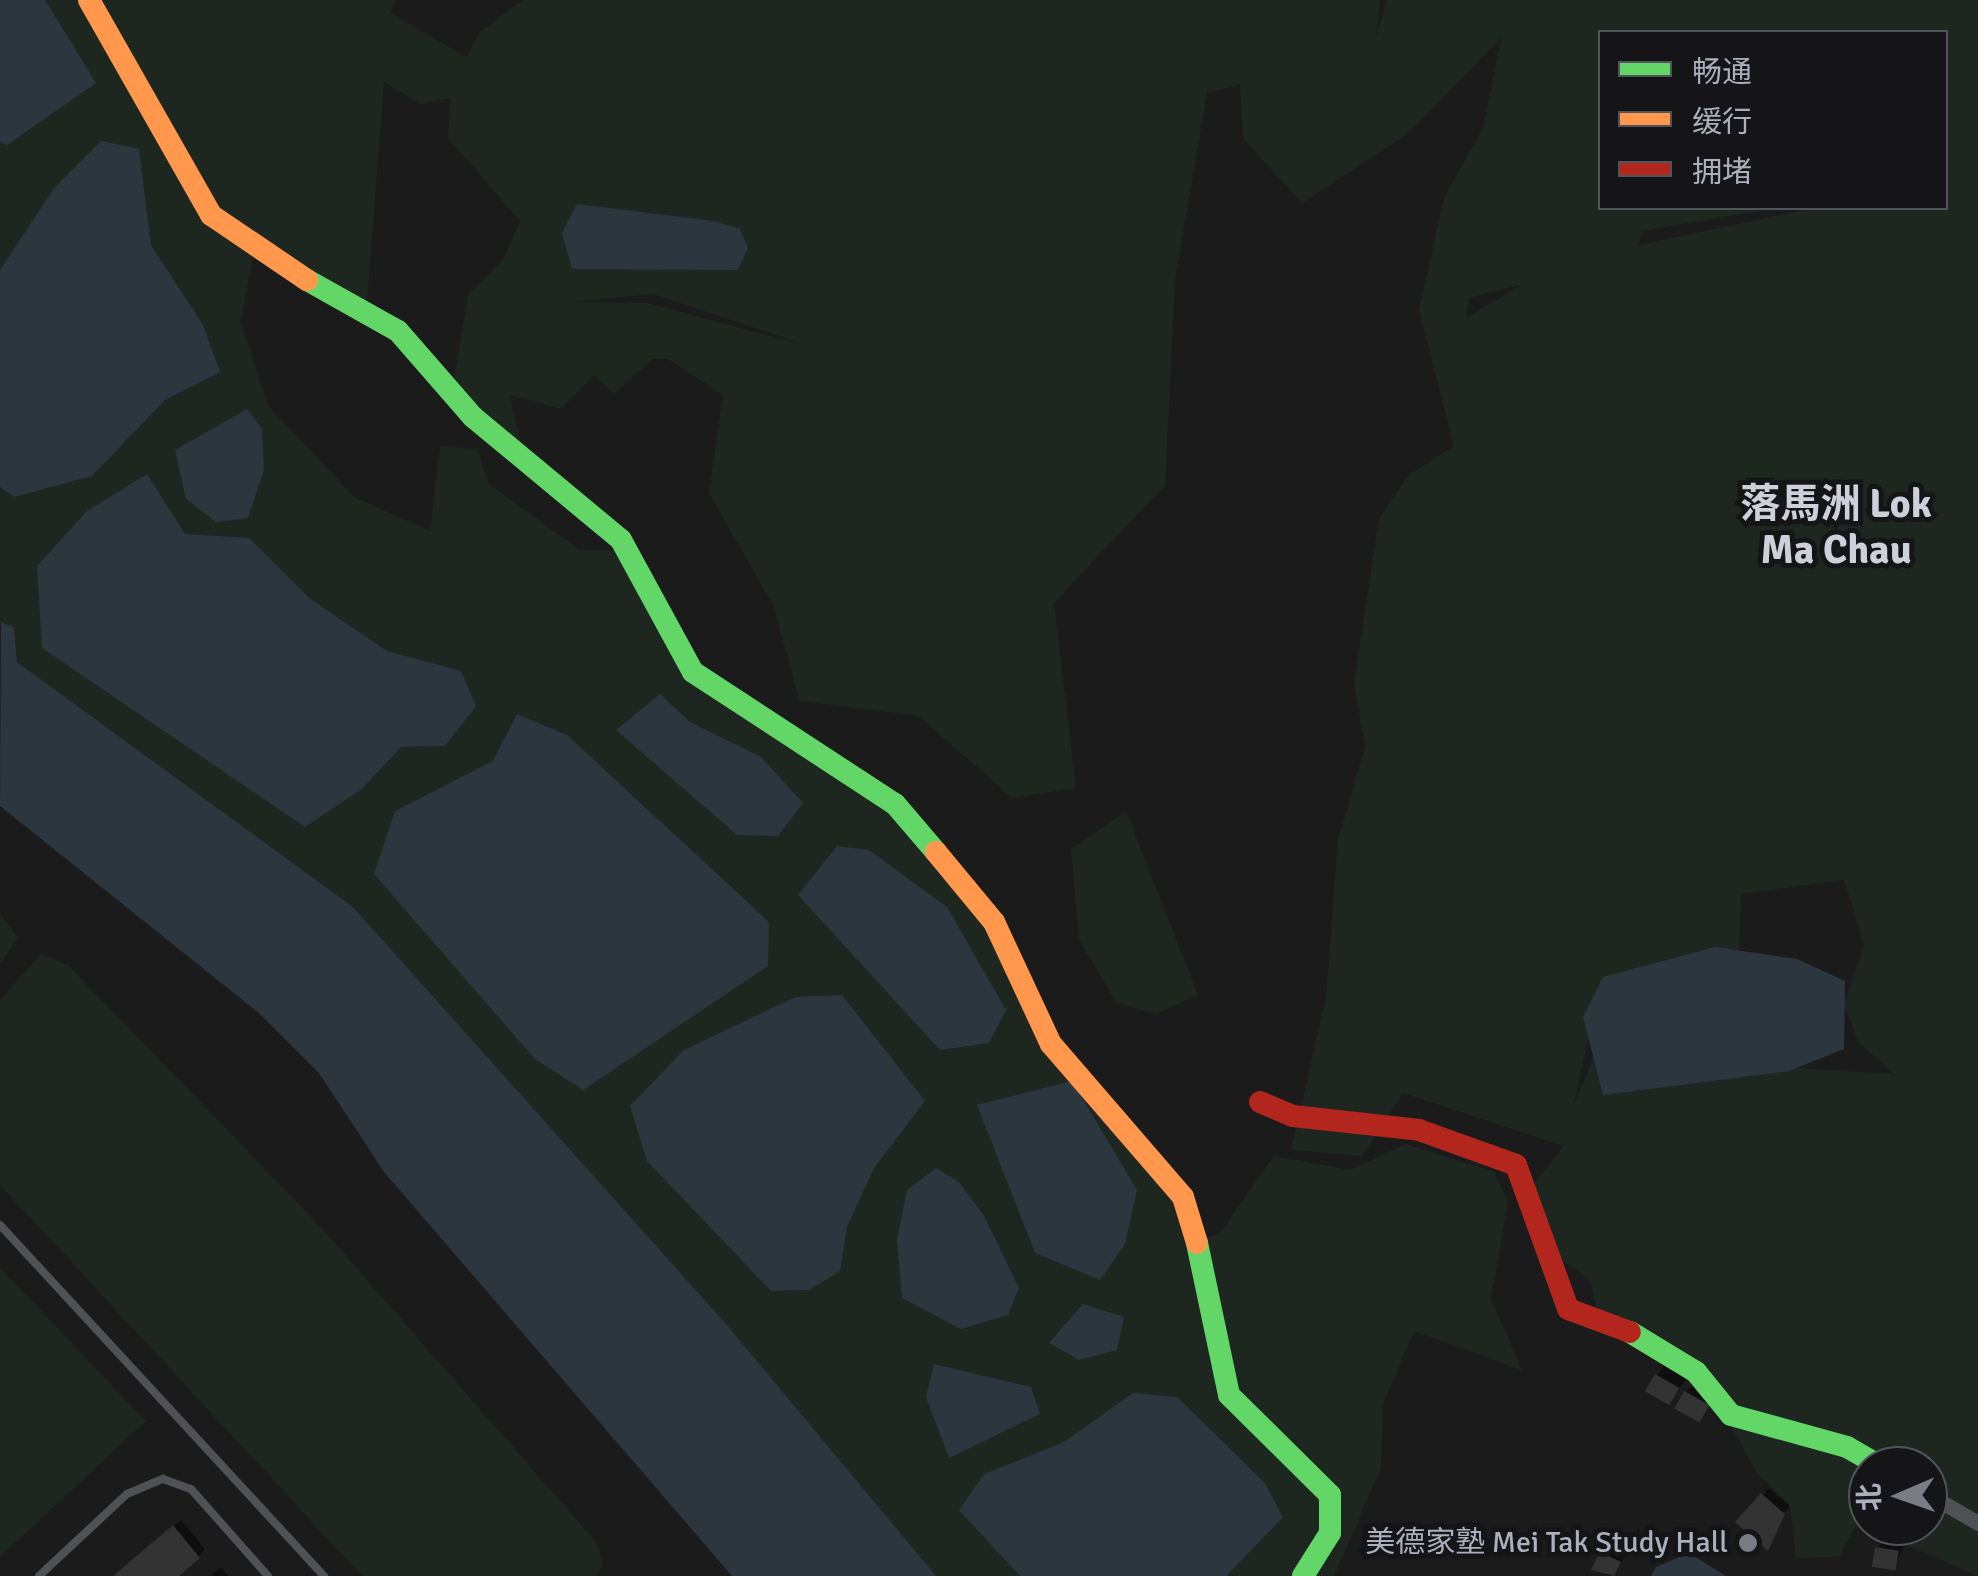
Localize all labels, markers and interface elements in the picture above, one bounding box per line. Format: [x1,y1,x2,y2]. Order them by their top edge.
legend [1598,30,1948,210]
text: 畅通 [1692,54,1752,91]
text: 缓行 [1692,104,1752,141]
text: 拥堵 [1692,154,1752,191]
district label: 落馬洲 Lok Ma Chau [1740,480,1932,574]
north arrow [1848,1446,1948,1546]
text: 北 [1853,1482,1887,1512]
place label: 美德家塾 Mei Tak Study Hall [1365,1525,1728,1561]
marker: 美德家塾 Mei Tak Study Hall [1737,1532,1759,1554]

